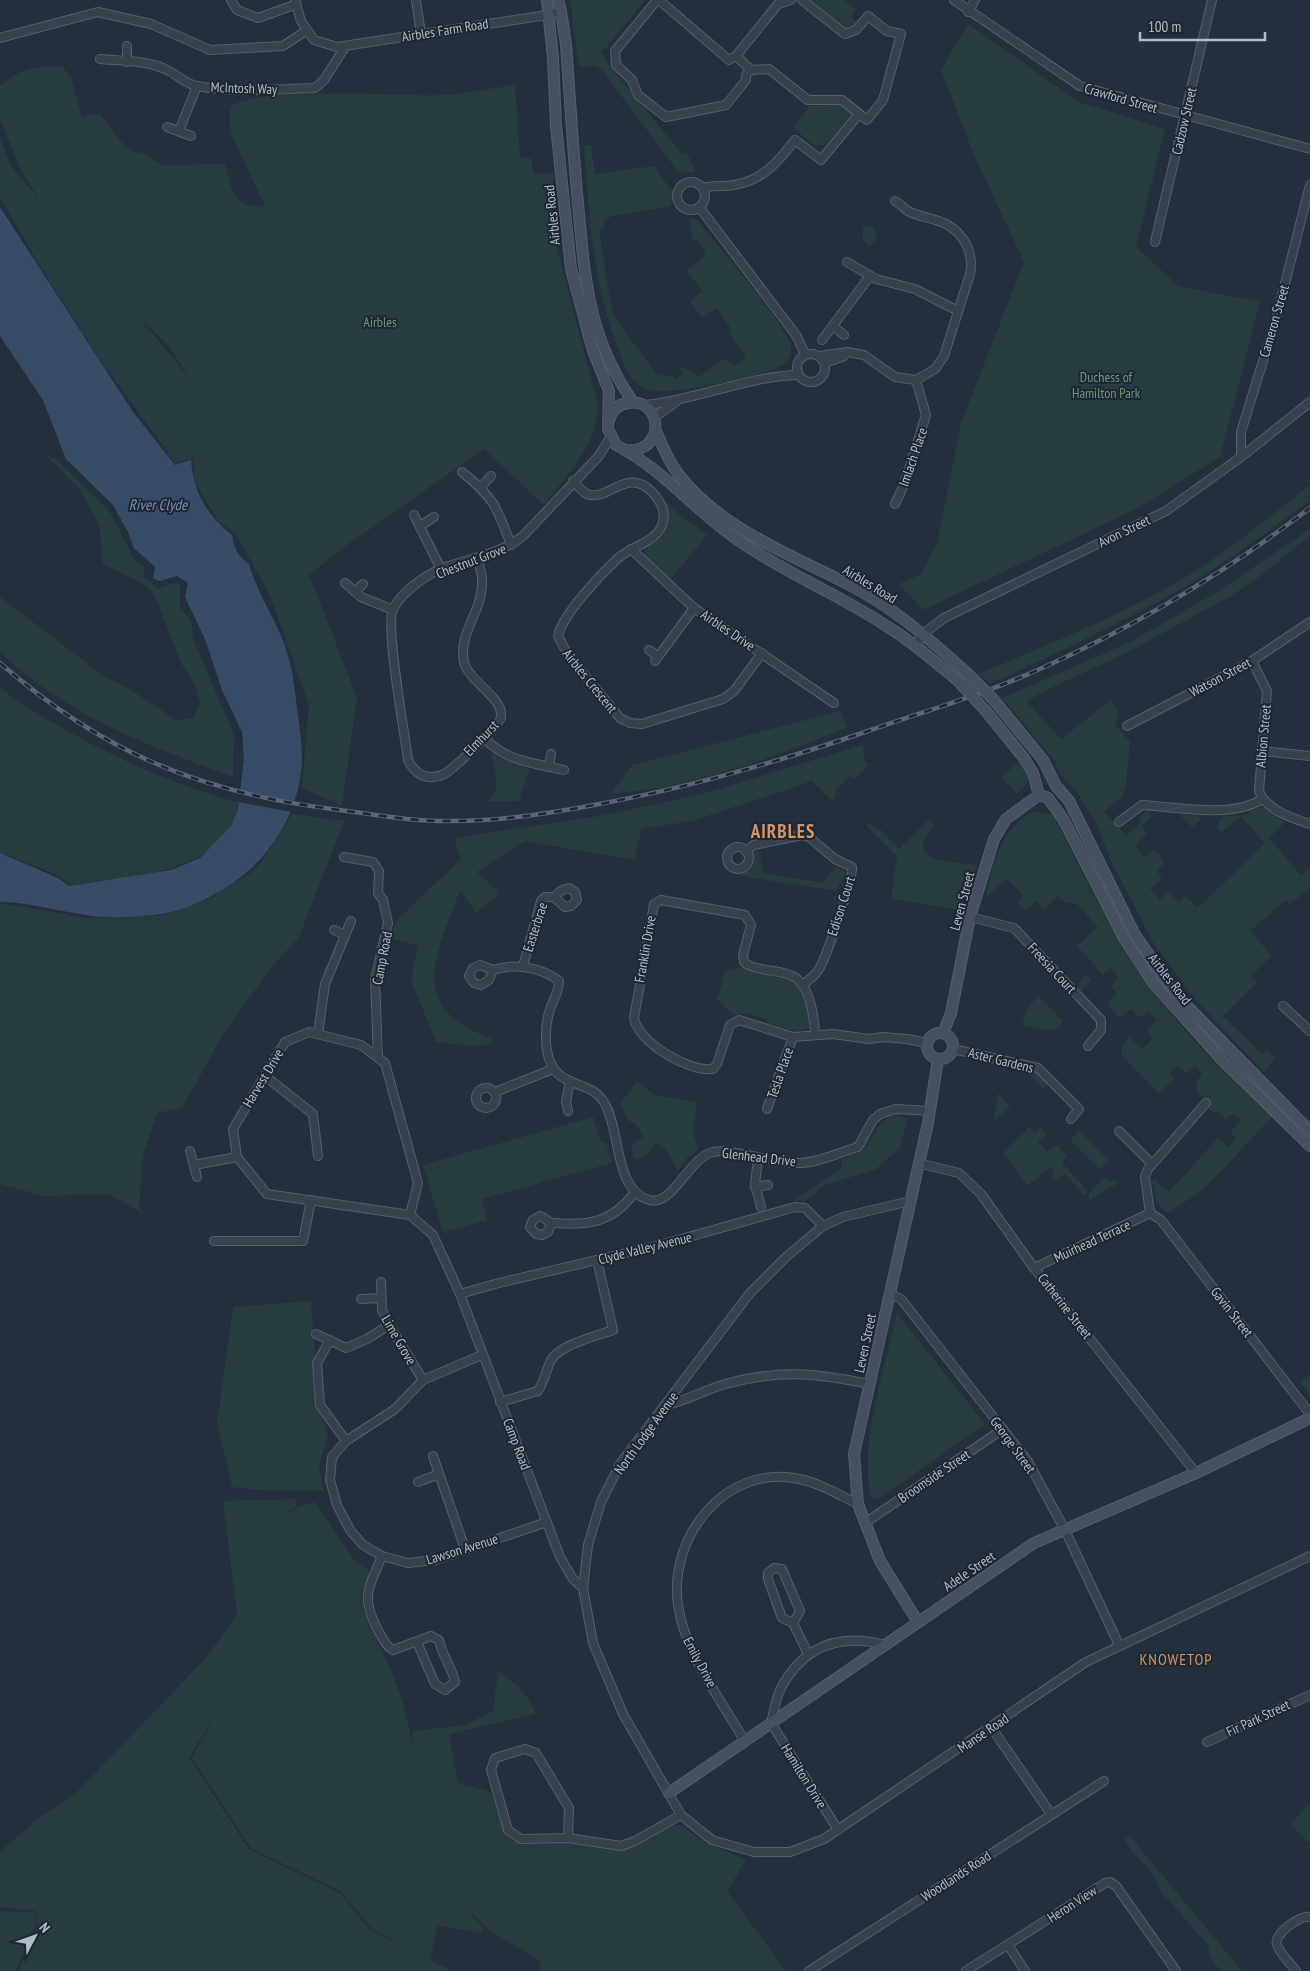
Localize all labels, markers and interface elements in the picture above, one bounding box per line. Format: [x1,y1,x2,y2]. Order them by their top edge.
scale bar [1140,10,1265,42]
street label: Airbles Farm Road [400,14,490,46]
text: 100 m [1148,17,1181,36]
street label: McIntosh Way [210,78,278,98]
street label: Crawford Street [1082,79,1160,117]
street label: Cadzow Street [1168,85,1201,156]
street label: Airbles Road [540,184,564,246]
street label: Cameron Street [1255,282,1293,359]
park label: Airbles [363,313,397,331]
park label: Duchess of Hamilton Park [1072,368,1141,402]
street label: Imlach Place [895,425,932,489]
water label: River Clyde [129,495,188,514]
street label: Avon Street [1095,511,1153,551]
street label: Chestnut Grove [433,539,509,583]
street label: Airbles Road [840,561,900,607]
street label: Airbles Drive [697,605,759,655]
street label: Airbles Crescent [559,645,621,717]
street label: Watson Street [1186,653,1254,701]
street label: Albion Street [1251,704,1275,768]
street label: Elmhurst [460,716,503,760]
district label: AIRBLES [750,819,815,843]
street label: Leven Street [946,870,979,932]
street label: Edison Court [823,874,859,938]
street label: Easterbrae [519,900,552,954]
street label: Franklin Drive [630,914,660,984]
street label: Camp Road [368,930,396,986]
street label: Freesia Court [1024,939,1080,997]
street label: Airbles Road [1144,950,1196,1008]
street label: Aster Gardens [966,1043,1036,1077]
street label: Harvest Drive [239,1045,288,1111]
street label: Tesla Place [763,1045,797,1101]
street label: Glenhead Drive [721,1144,797,1170]
street label: Muirhead Terrace [1051,1215,1133,1267]
street label: Clyde Valley Avenue [596,1228,694,1268]
street label: Catherine Street [1034,1270,1096,1343]
street label: Gavin Street [1207,1283,1257,1341]
street label: Lime Grove [378,1312,421,1368]
street label: Leven Street [850,1312,880,1374]
street label: North Lodge Avenue [610,1388,682,1478]
street label: George Street [986,1413,1040,1477]
street label: Camp Road [499,1416,535,1472]
street label: Broomside Street [894,1445,974,1507]
street label: Lawson Avenue [424,1529,500,1568]
street label: Adele Street [939,1547,999,1595]
street label: Emily Drive [679,1634,721,1691]
district label: KNOWETOP [1139,1649,1213,1669]
street label: Fir Park Street [1223,1695,1293,1741]
street label: Manse Road [954,1709,1012,1757]
street label: Hamilton Drive [777,1740,831,1812]
street label: Woodlands Road [918,1847,994,1905]
street label: Heron View [1044,1881,1101,1927]
north arrow [10,1911,60,1961]
text: N [36,1919,54,1936]

